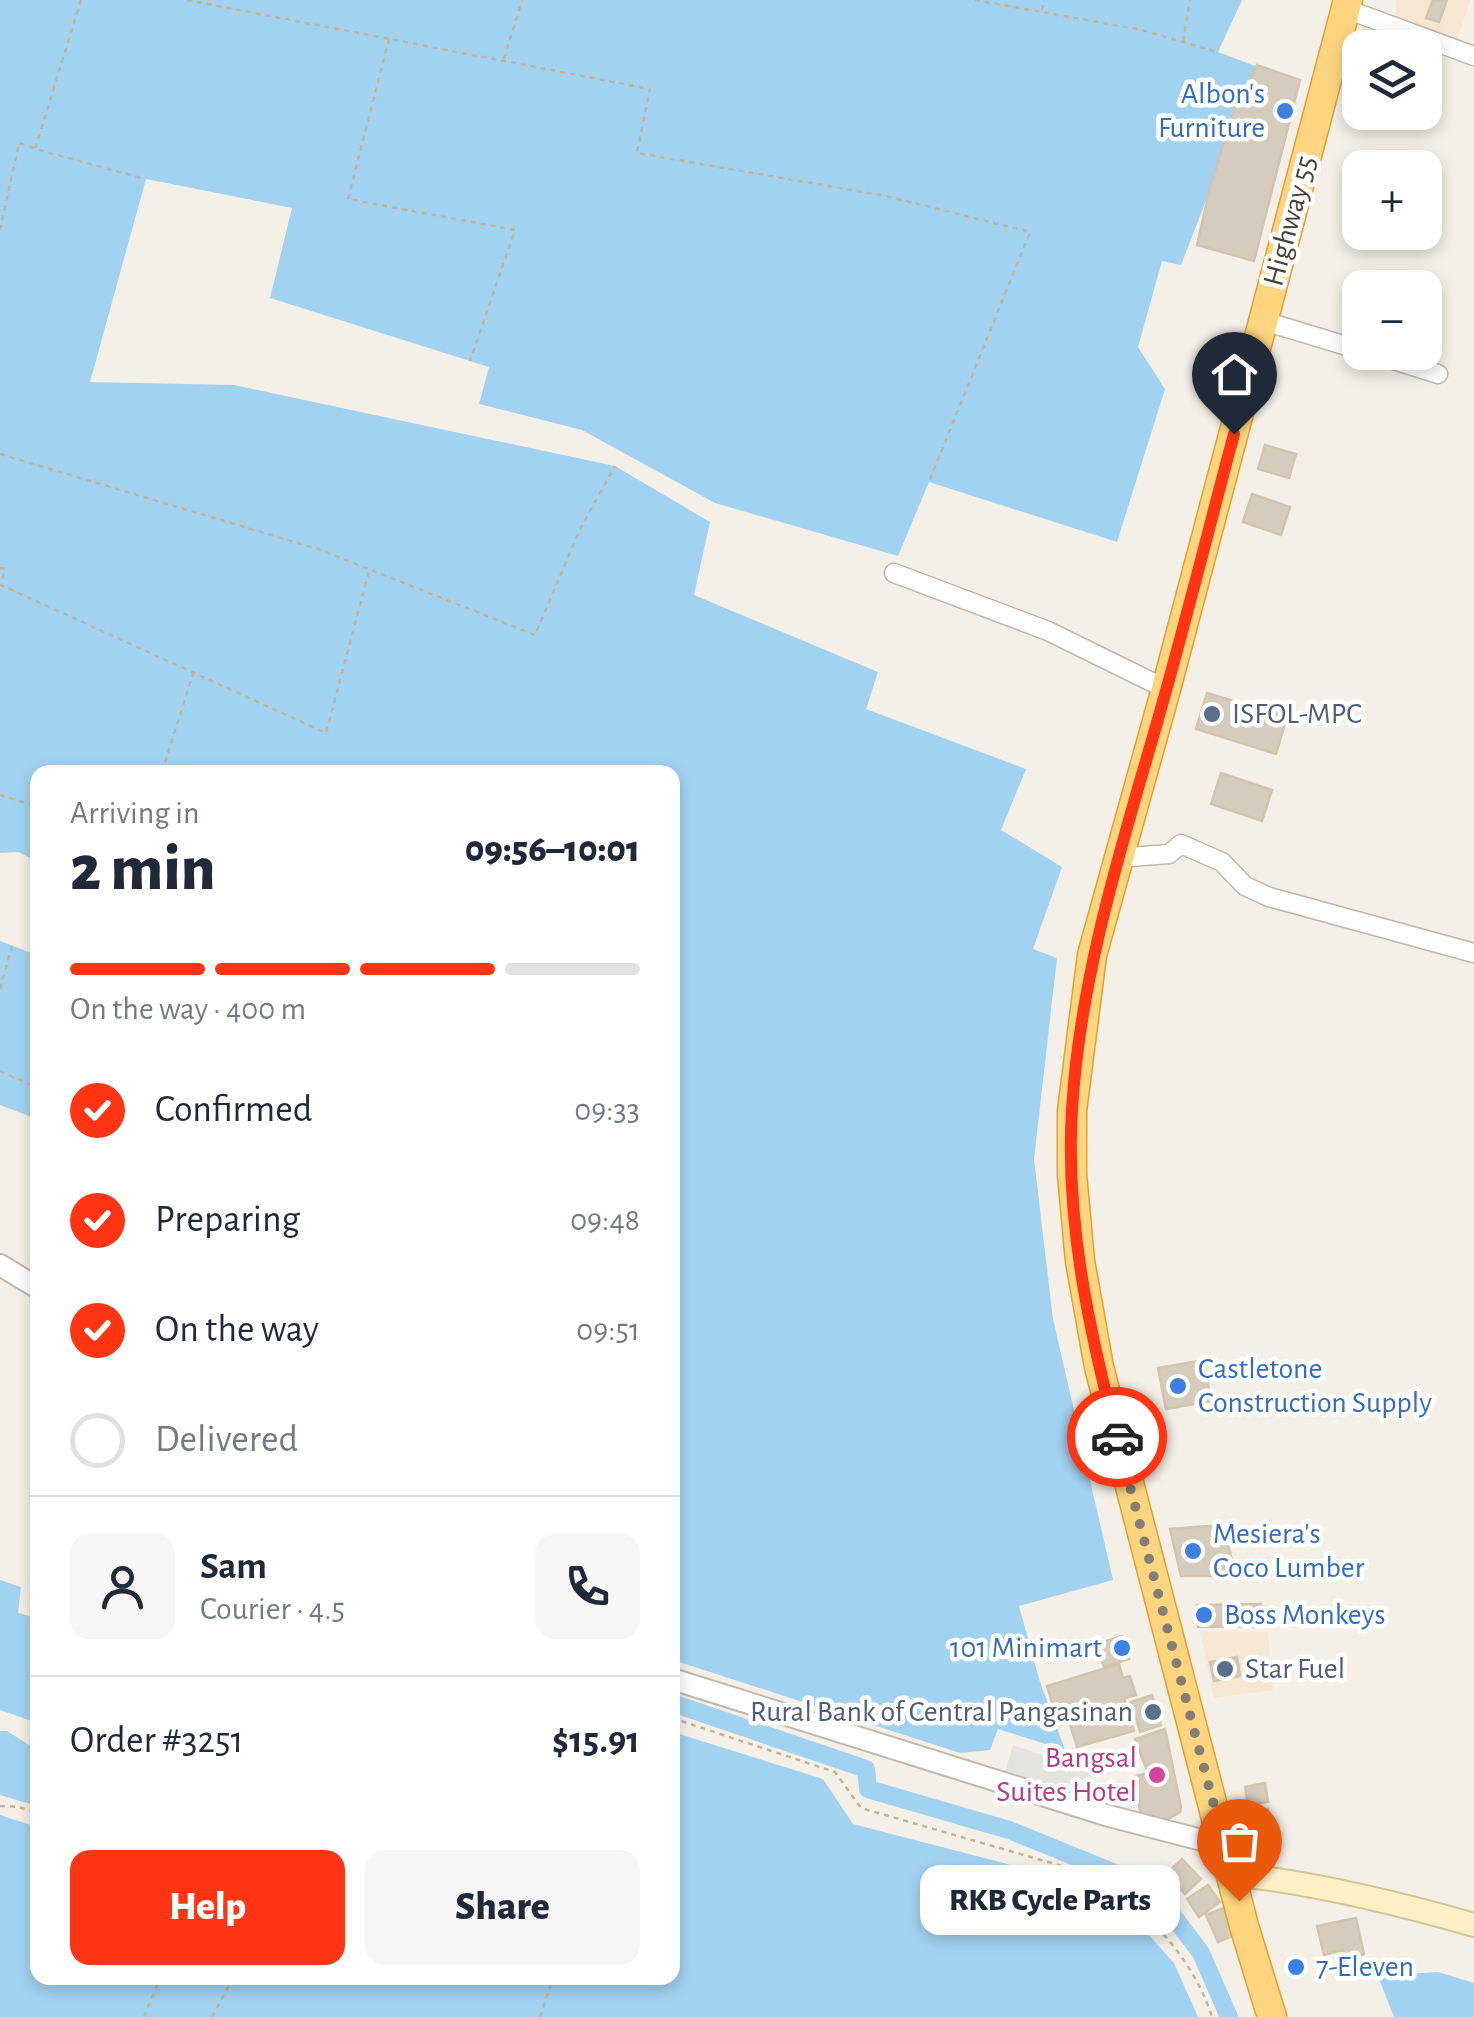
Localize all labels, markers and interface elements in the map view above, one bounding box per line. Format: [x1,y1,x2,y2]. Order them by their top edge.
map controls [1342,30,1442,370]
button: layers [1342,30,1442,130]
place label: Albon's Furniture [1158,79,1265,143]
marker: Albon's Furniture [1274,100,1296,122]
button: + [1342,150,1442,250]
street label: Highway 55 [1258,153,1322,289]
button: − [1342,270,1442,370]
pin [1192,332,1277,435]
icon: home [1207,347,1262,402]
place label: ISFOL-MPC [1232,699,1362,729]
marker: ISFOL-MPC [1201,703,1223,725]
text: Arriving in [70,797,199,829]
text: 09:56–10:01 [465,831,640,869]
text: 2 min [70,837,216,902]
text: On the way · 400 m [70,993,306,1025]
icon: check [70,1083,125,1138]
text: Confirmed [155,1091,312,1129]
text: 09:33 [574,1094,640,1126]
icon: check [70,1193,125,1248]
text: Preparing [155,1201,300,1239]
text: 09:48 [570,1204,640,1236]
icon: check [70,1303,125,1358]
text: On the way [155,1311,319,1349]
text: 09:51 [576,1314,640,1346]
place label: Castletone Construction Supply [1198,1354,1432,1418]
marker: Castletone Construction Supply [1167,1375,1189,1397]
courier [1067,1387,1167,1487]
icon: car [1090,1410,1145,1465]
text: Delivered [155,1421,298,1459]
place label: Mesiera's Coco Lumber [1213,1519,1365,1583]
button: person [70,1534,175,1639]
button: phone [535,1534,640,1639]
marker: Mesiera's Coco Lumber [1182,1540,1204,1562]
text: Sam [200,1548,267,1586]
text: Courier · 4.5 [200,1593,345,1625]
place label: Boss Monkeys [1224,1600,1386,1630]
marker: Boss Monkeys [1193,1604,1215,1626]
place label: 101 Minimart [950,1633,1102,1663]
marker: 101 Minimart [1111,1637,1133,1659]
place label: Star Fuel [1245,1654,1345,1684]
marker: Star Fuel [1214,1658,1236,1680]
place label: Rural Bank of Central Pangasinan [750,1697,1133,1727]
marker: Rural Bank of Central Pangasinan [1142,1701,1164,1723]
text: Order #3251 [70,1722,244,1760]
text: $15.91 [552,1722,640,1760]
place label: Bangsal Suites Hotel [996,1743,1137,1807]
marker: Bangsal Suites Hotel [1146,1764,1168,1786]
pin [1197,1799,1282,1902]
icon: bag [1212,1814,1267,1869]
button: Help [70,1850,345,1965]
button: Share [365,1850,640,1965]
callout: RKB Cycle Parts [919,1866,1179,1936]
text: RKB Cycle Parts [949,1884,1151,1916]
place label: 7-Eleven [1316,1952,1414,1982]
marker: 7-Eleven [1285,1956,1307,1978]

